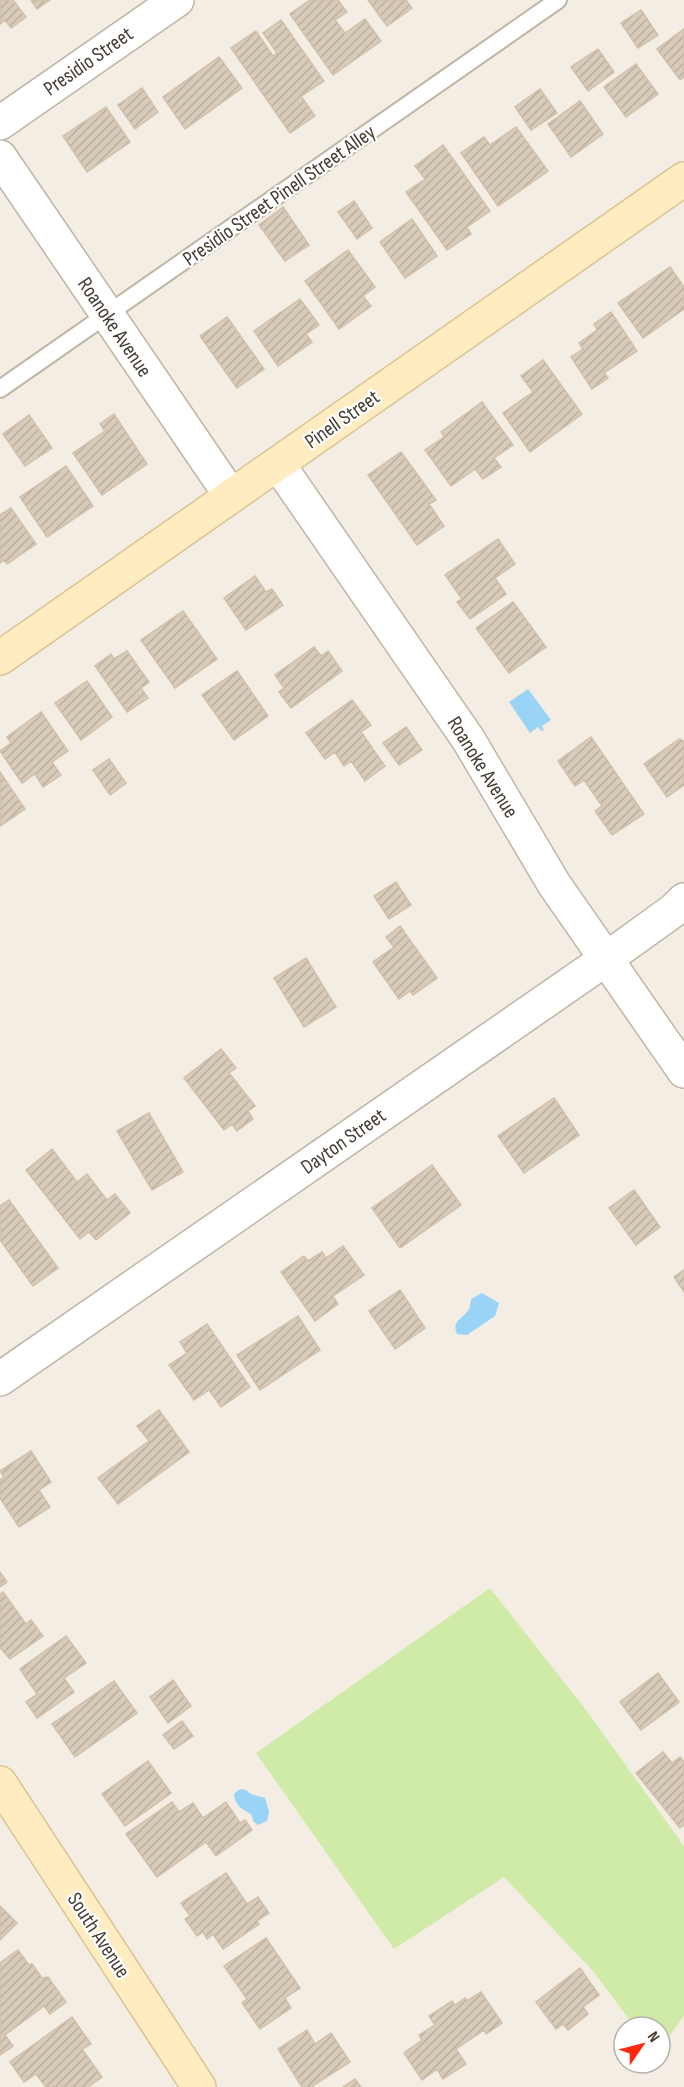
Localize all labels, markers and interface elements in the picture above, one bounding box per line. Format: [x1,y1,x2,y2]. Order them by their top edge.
street label: Presidio Street [39,21,138,101]
street label: Presidio Street Pinell Street Alley [178,119,380,271]
street label: Roanoke Avenue [72,273,157,382]
street label: Pinell Street [300,385,385,454]
street label: Roanoke Avenue [442,712,524,823]
street label: Dayton Street [296,1103,391,1180]
street label: South Avenue [62,1888,135,1983]
north arrow [612,2015,672,2075]
text: N [643,2028,663,2046]

